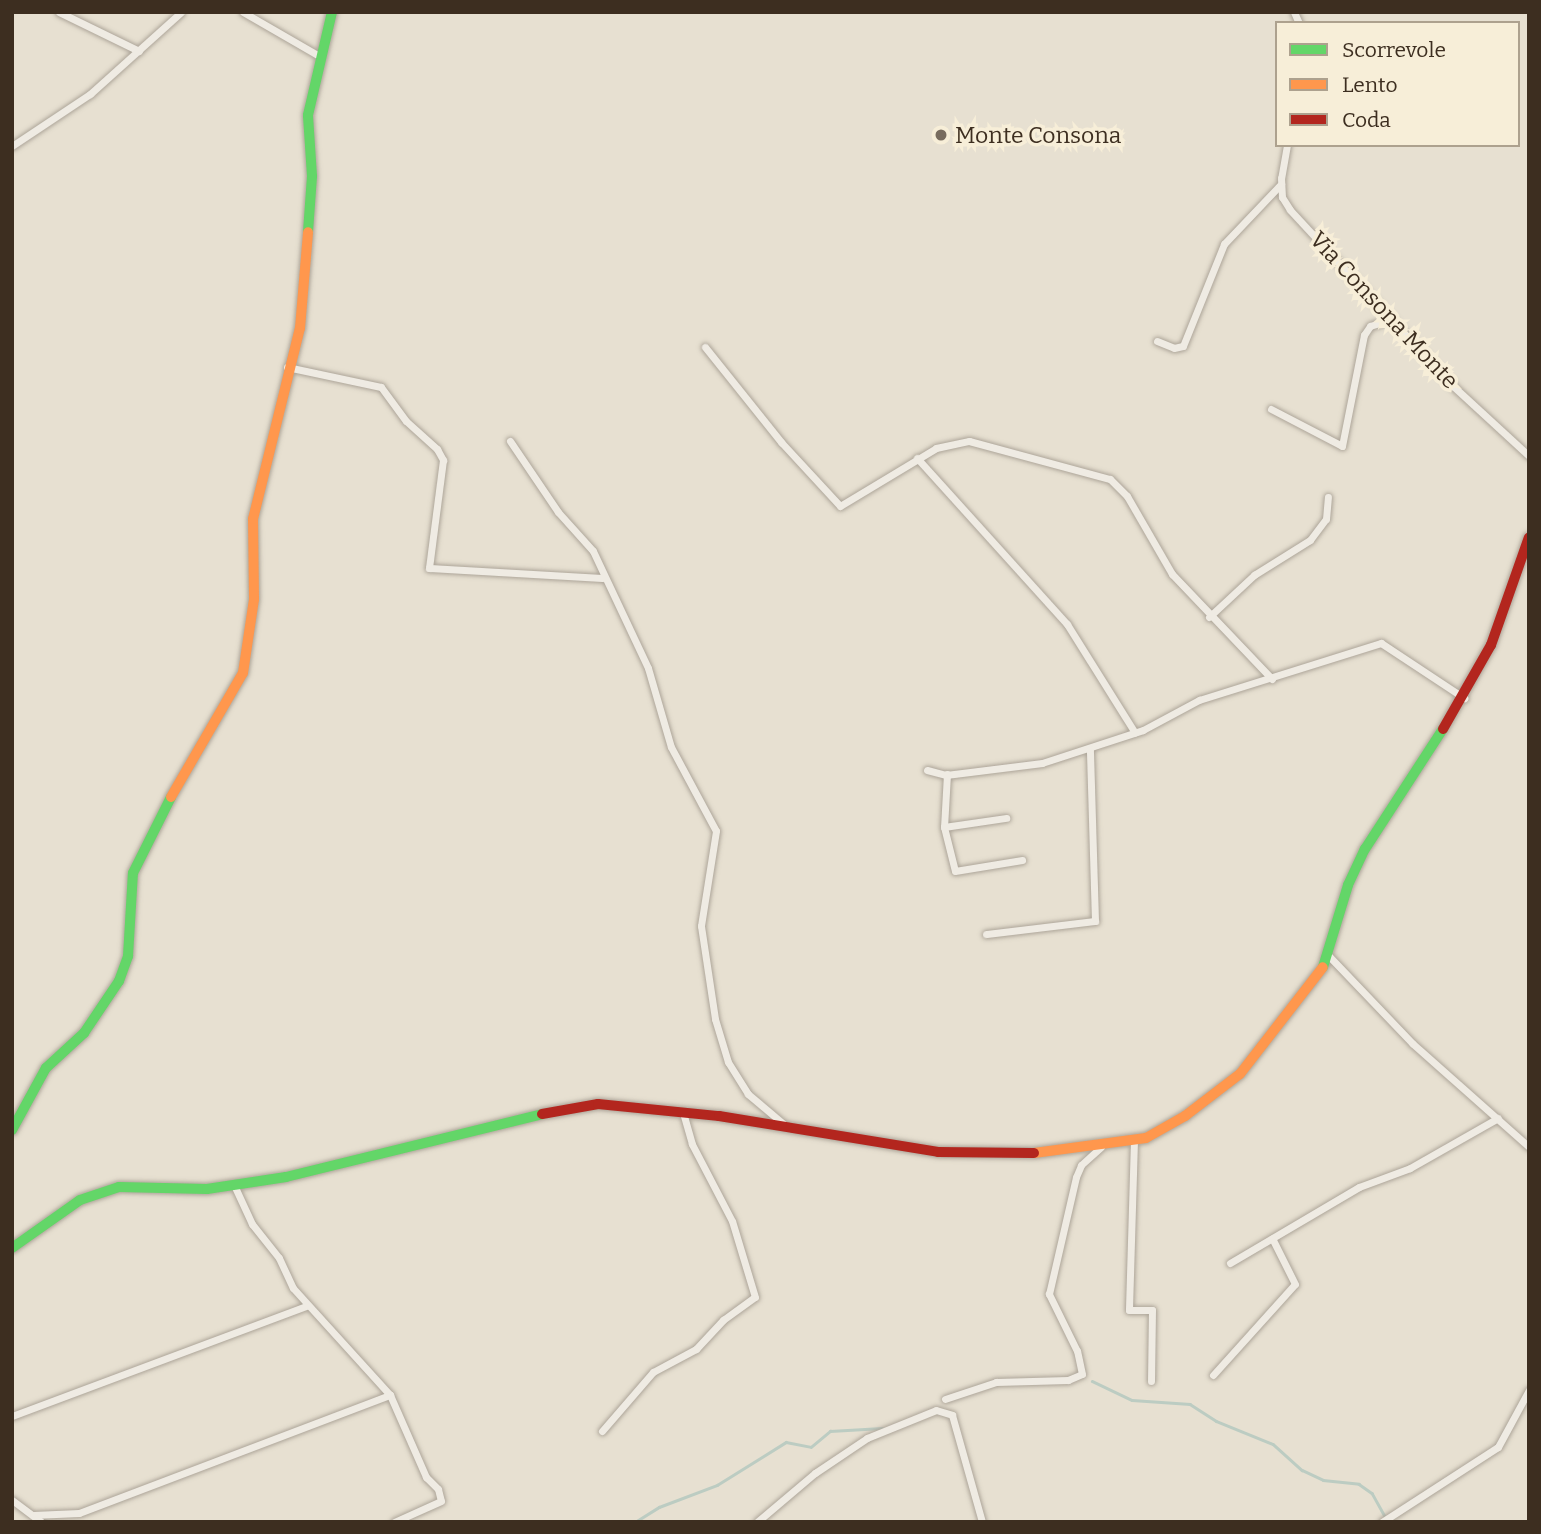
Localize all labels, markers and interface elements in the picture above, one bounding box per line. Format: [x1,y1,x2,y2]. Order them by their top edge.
legend [1275,21,1520,147]
text: Scorrevole [1342,37,1446,63]
text: Lento [1342,72,1398,98]
text: Coda [1342,107,1391,133]
place label: Monte Consona [955,121,1121,149]
marker: Monte Consona [933,127,949,143]
street label: Via Consona Monte [1304,226,1464,394]

